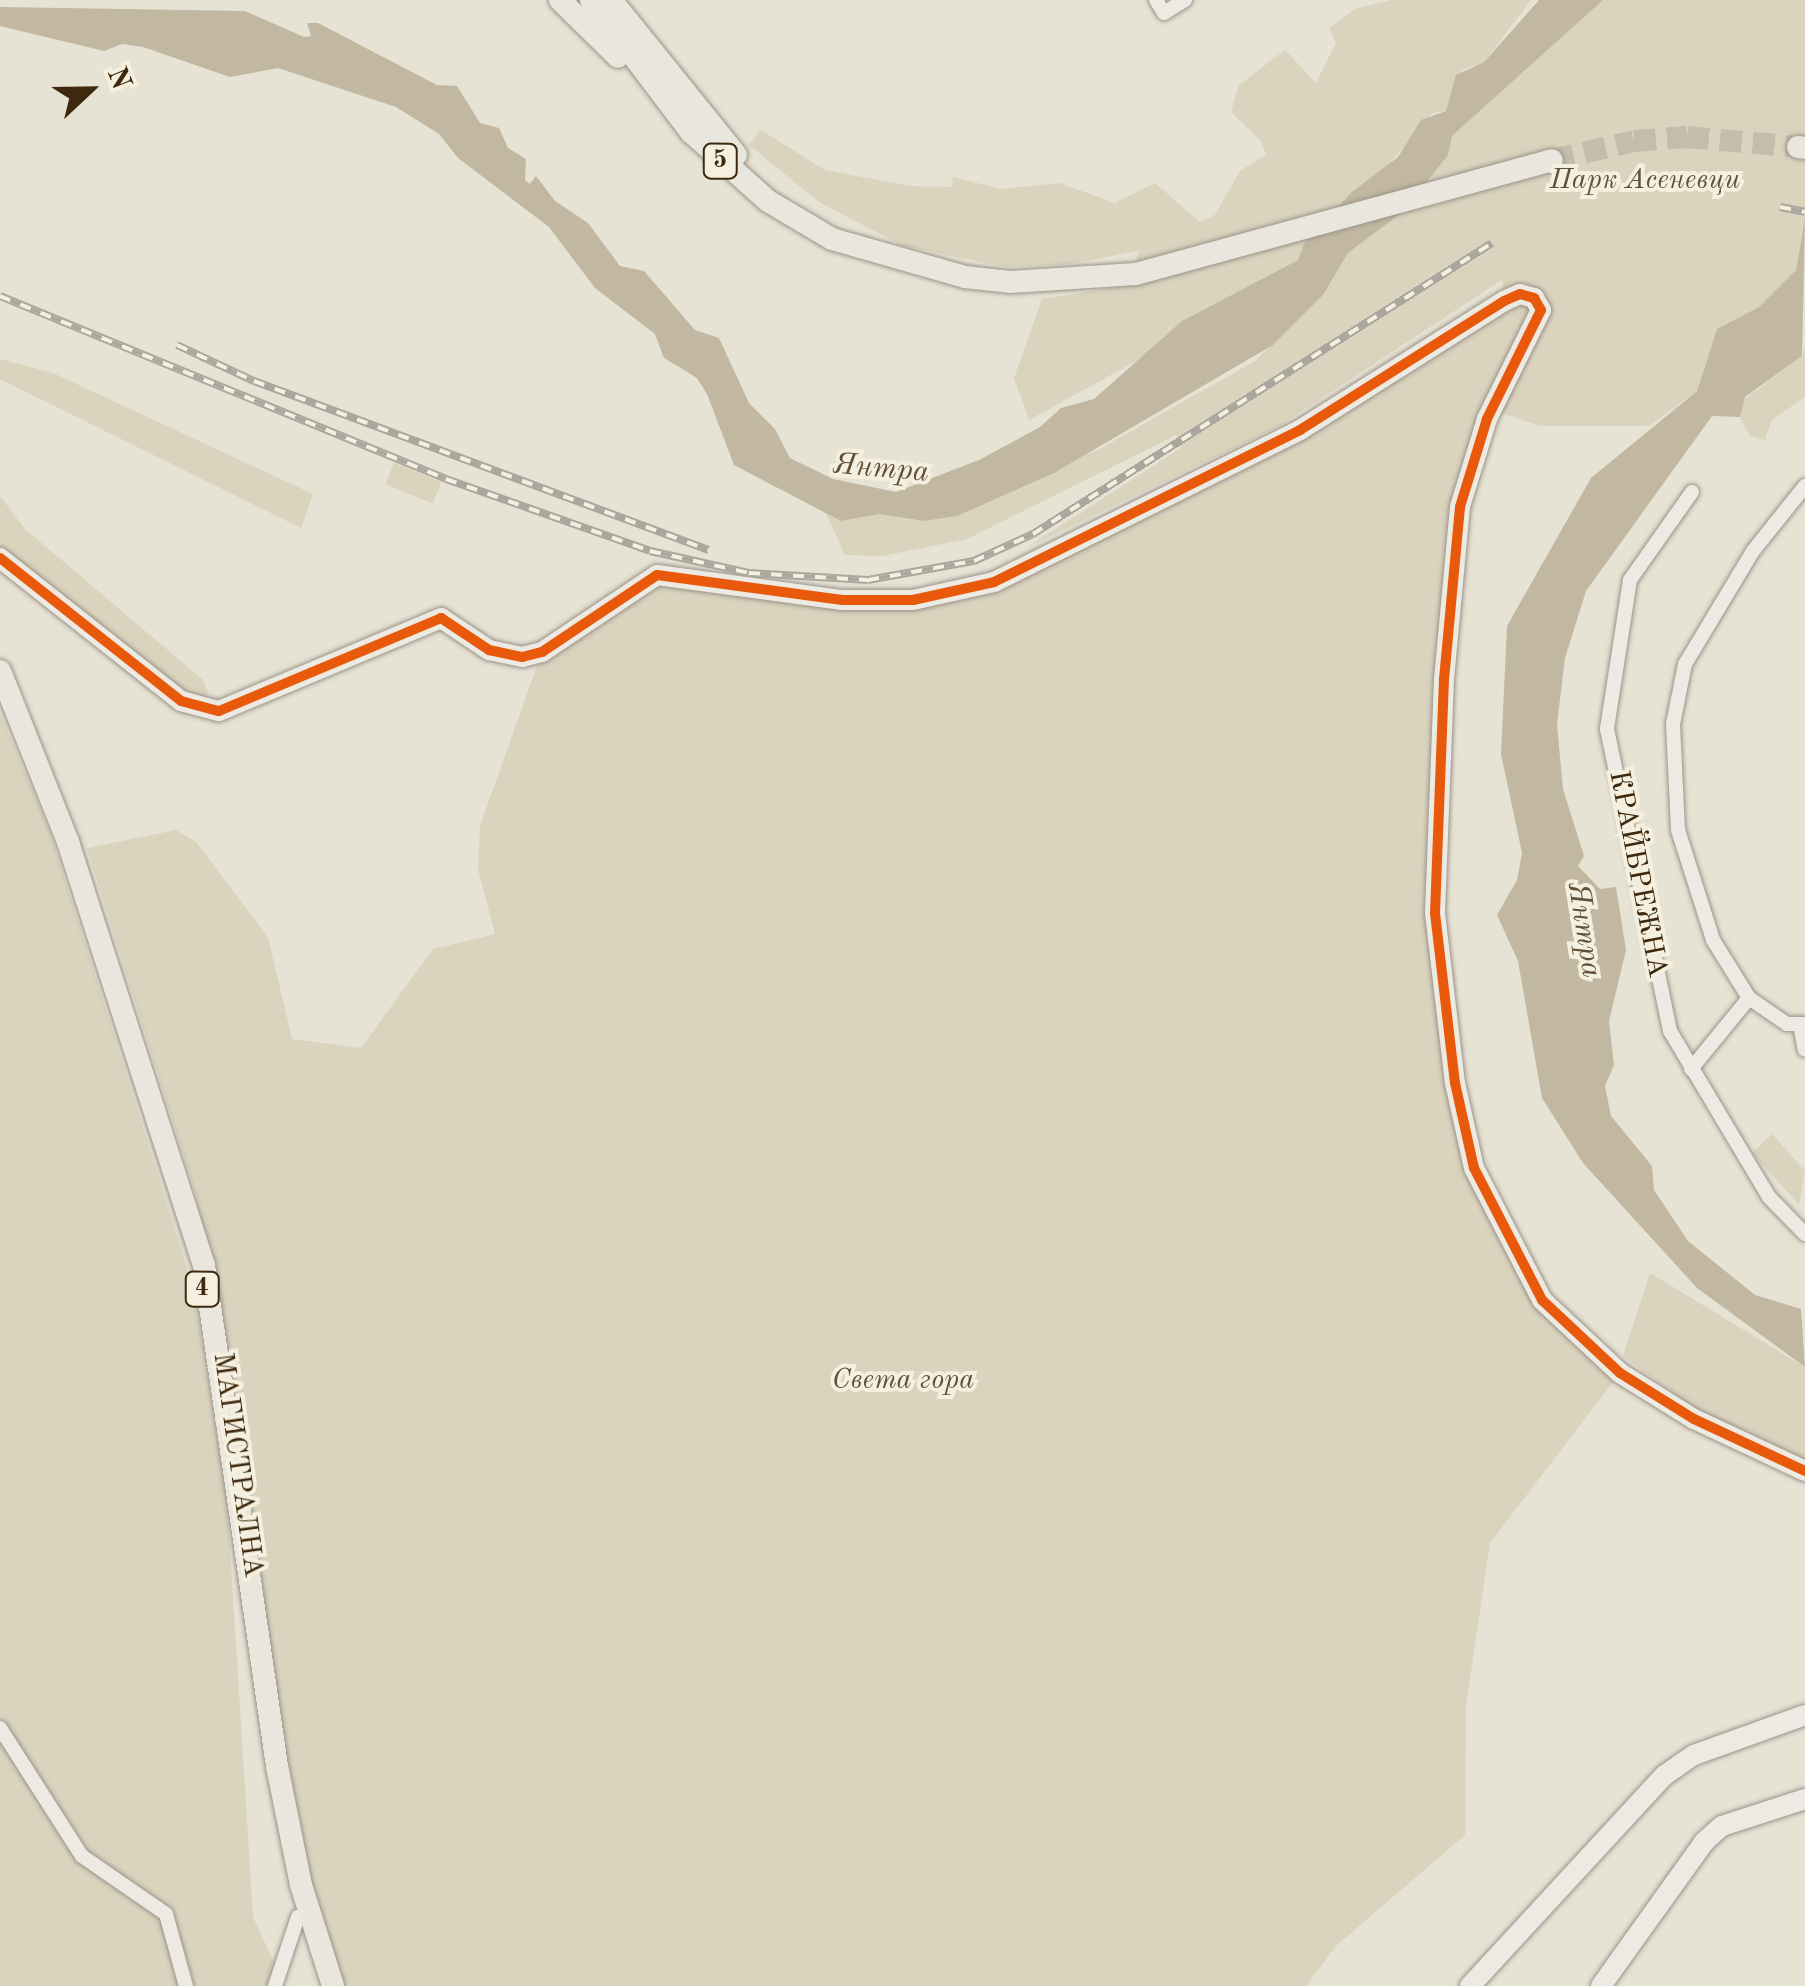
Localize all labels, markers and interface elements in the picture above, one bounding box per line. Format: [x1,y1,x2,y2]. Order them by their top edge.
north arrow [40,40,140,140]
text: N [101,64,135,94]
road number: 5 [702,141,738,181]
park label: Парк Асеневци [1550,164,1740,198]
water label: Янтра [832,447,930,491]
street label: КРАЙБРЕЖНА [1600,768,1674,980]
water label: Янтра [1559,880,1609,980]
road number: 4 [184,1269,220,1309]
street label: МАГИСТРАЛНА [205,1351,269,1579]
park label: Света гора [832,1364,974,1398]

